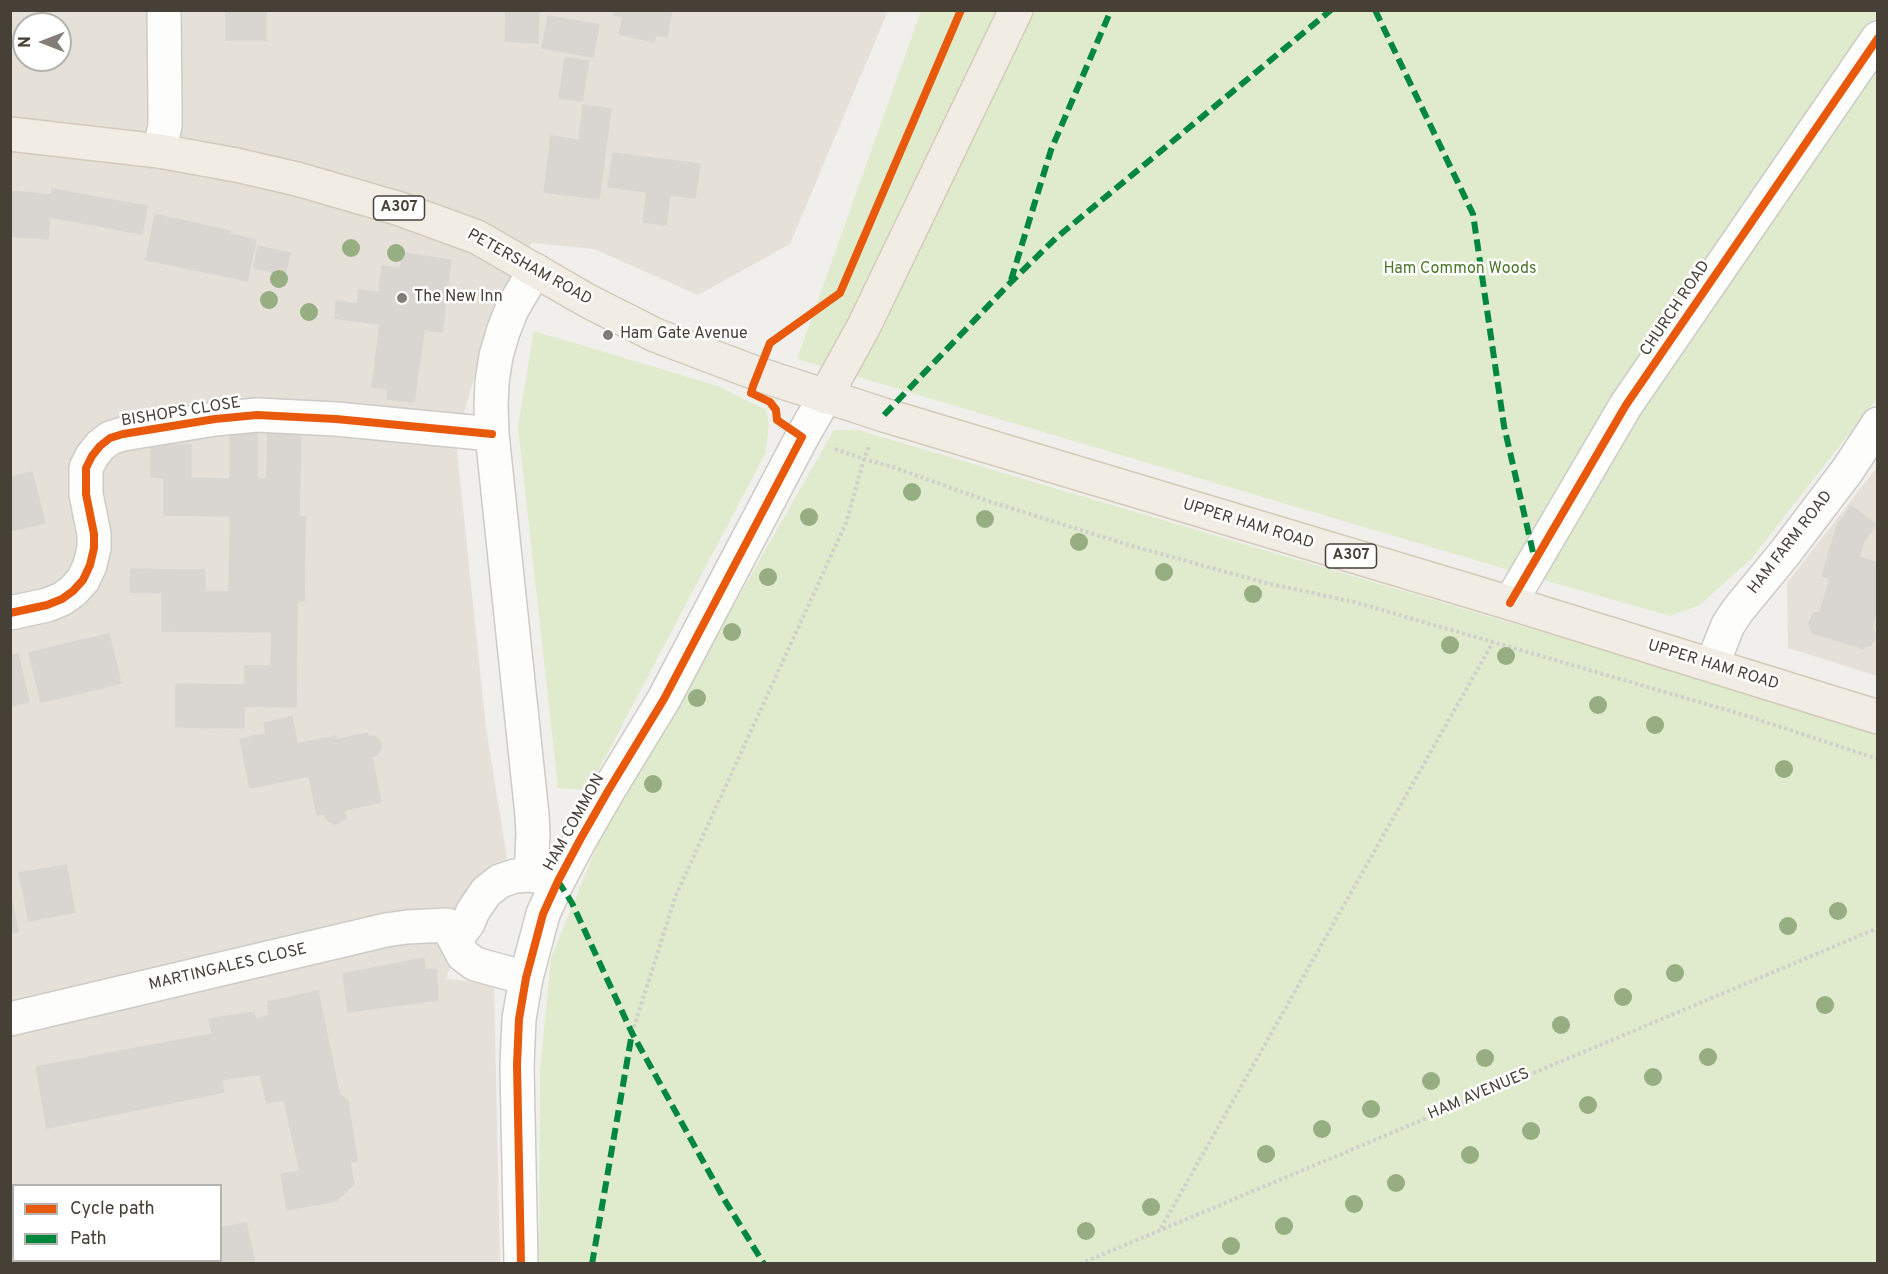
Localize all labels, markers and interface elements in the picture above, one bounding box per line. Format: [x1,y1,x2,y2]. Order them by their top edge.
north arrow [12,12,72,72]
text: N [16,36,36,48]
road number: A307 [374,196,424,220]
street label: PETERSHAM ROAD [463,226,595,310]
street label: CHURCH ROAD [1637,258,1715,360]
park label: Ham Common Woods [1383,260,1537,280]
place label: The New Inn [414,288,503,308]
marker: The New Inn [395,291,409,305]
place label: Ham Gate Avenue [620,325,748,345]
marker: Ham Gate Avenue [601,328,615,342]
street label: BISHOPS CLOSE [120,394,242,432]
street label: HAM FARM ROAD [1745,488,1837,598]
street label: UPPER HAM ROAD [1180,496,1316,554]
road number: A307 [1326,544,1376,568]
street label: UPPER HAM ROAD [1645,637,1781,695]
street label: HAM COMMON [540,771,610,875]
street label: MARTINGALES CLOSE [147,940,309,996]
street label: HAM AVENUES [1425,1065,1533,1125]
legend [12,1184,222,1262]
text: Cycle path [70,1198,155,1221]
text: Path [70,1228,107,1251]

